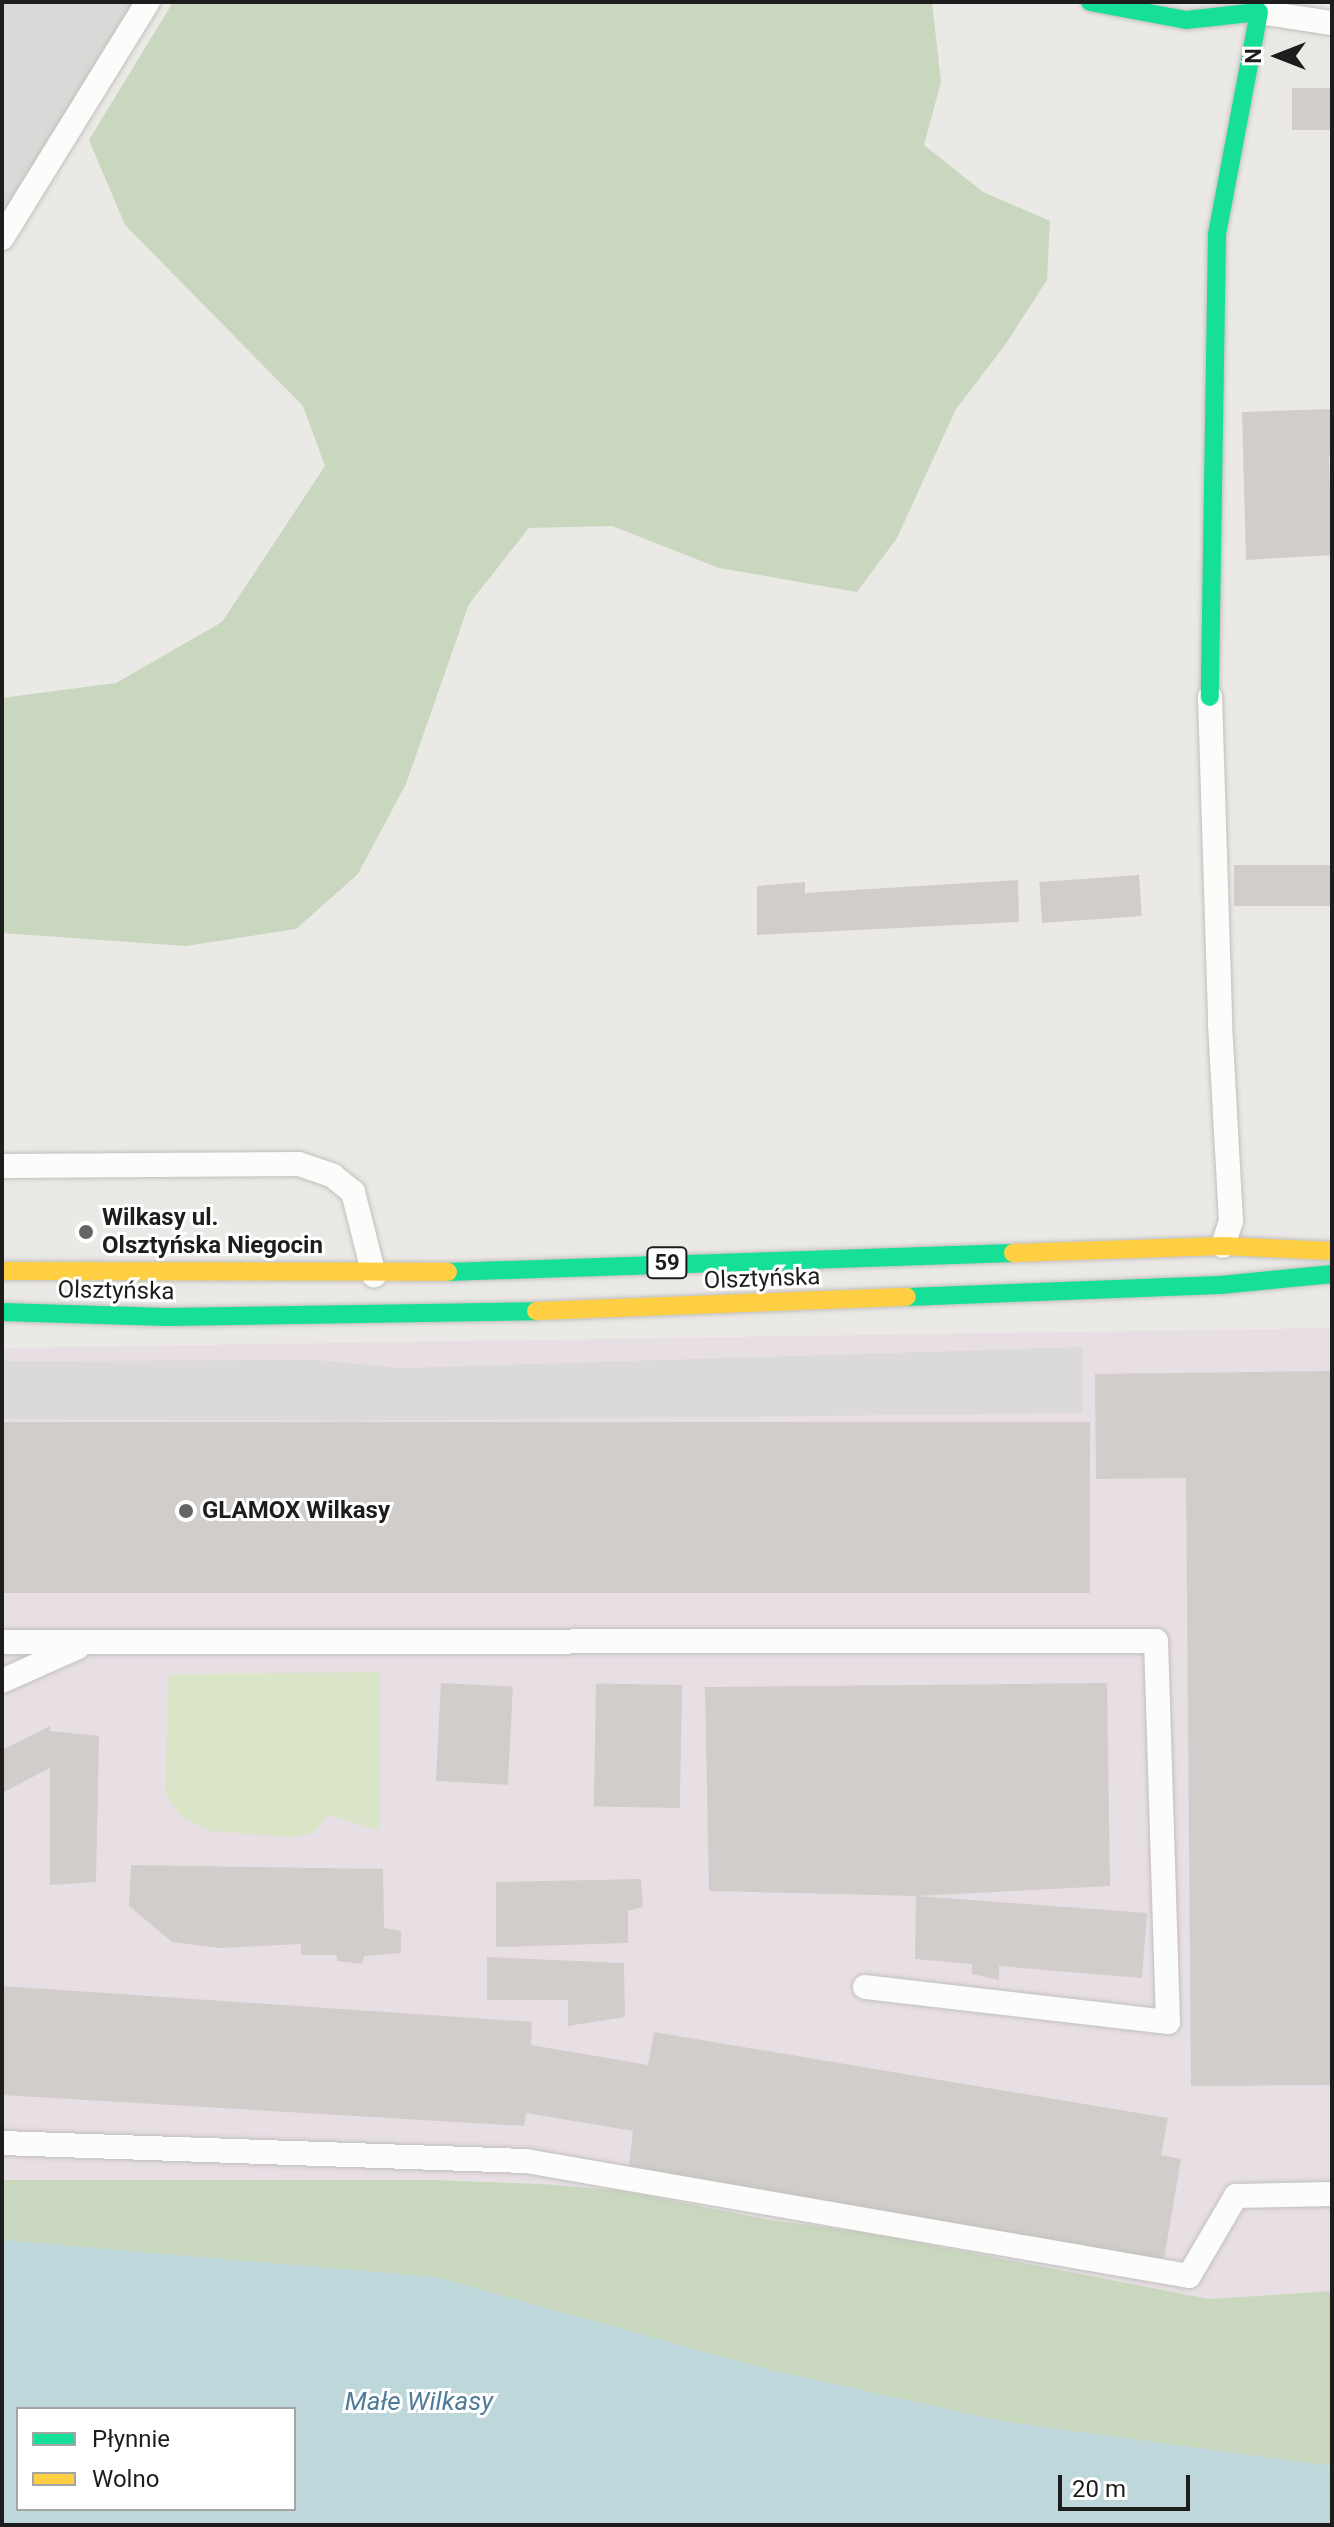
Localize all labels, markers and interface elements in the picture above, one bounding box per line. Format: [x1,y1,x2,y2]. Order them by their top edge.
north arrow [1238,16,1318,96]
text: N [1241,48,1266,64]
place label: Wilkasy ul. Olsztyńska Niegocin [102,1204,323,1260]
marker: Wilkasy ul. Olsztyńska Niegocin [77,1223,95,1241]
road number: 59 [645,1245,689,1281]
street label: Olsztyńska [703,1263,821,1295]
street label: Olsztyńska [57,1276,175,1306]
place label: GLAMOX Wilkasy [202,1497,390,1525]
marker: GLAMOX Wilkasy [177,1502,195,1520]
water label: Małe Wilkasy [345,2386,493,2418]
legend [16,2407,296,2511]
text: Płynnie [92,2425,170,2453]
scale bar [1062,2459,1194,2509]
text: Wolno [92,2465,159,2493]
text: 20 m [1072,2475,1126,2503]

